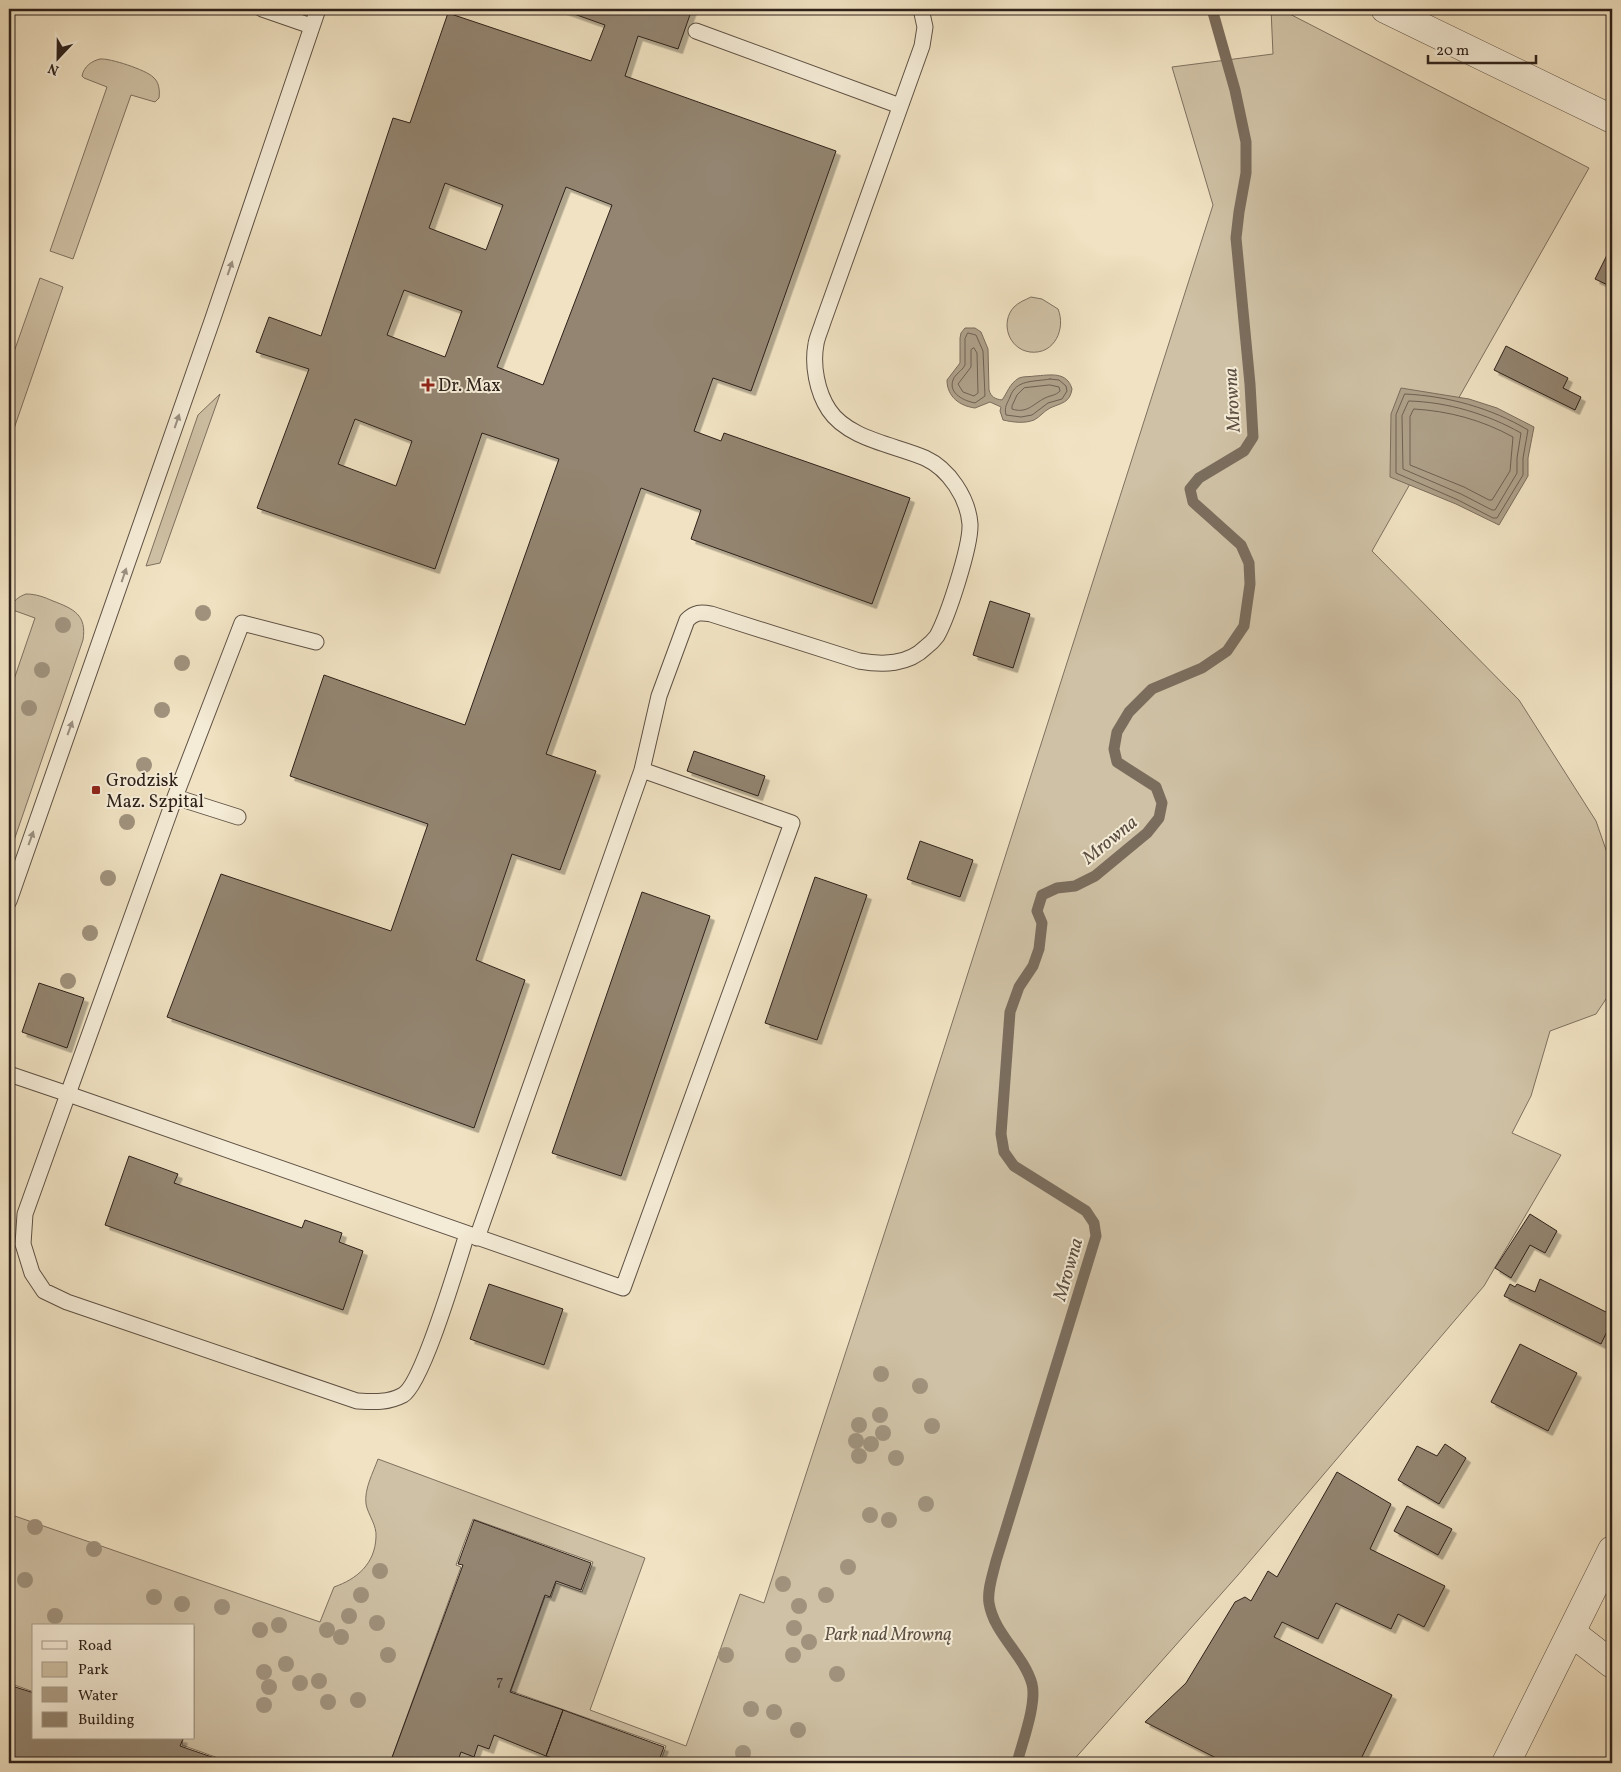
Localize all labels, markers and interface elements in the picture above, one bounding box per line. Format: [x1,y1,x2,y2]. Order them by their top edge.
north arrow [32,32,82,82]
scale bar [1428,32,1536,64]
text: 20 m [1436,41,1469,62]
text: N [45,58,62,79]
one-way arrow [227,260,234,275]
water label: Mrowna [1218,367,1248,434]
place label: Dr. Max [438,374,501,399]
marker: Dr. Max [422,379,434,391]
one-way arrow [174,414,181,429]
one-way arrow [120,567,128,582]
one-way arrow [67,721,74,736]
place label: Grodzisk Maz. Szpital [106,769,204,815]
marker: Grodzisk Maz. Szpital [90,784,102,796]
water label: Mrowna [1076,810,1143,872]
one-way arrow [28,831,35,846]
water label: Mrowna [1047,1235,1090,1305]
park label: Park nad Mrowną [824,1623,952,1648]
legend [32,1624,195,1740]
text: Road [78,1636,112,1657]
text: Park [78,1660,109,1681]
house number: 7 [496,1671,504,1692]
text: Water [78,1686,118,1707]
text: Building [78,1710,135,1731]

